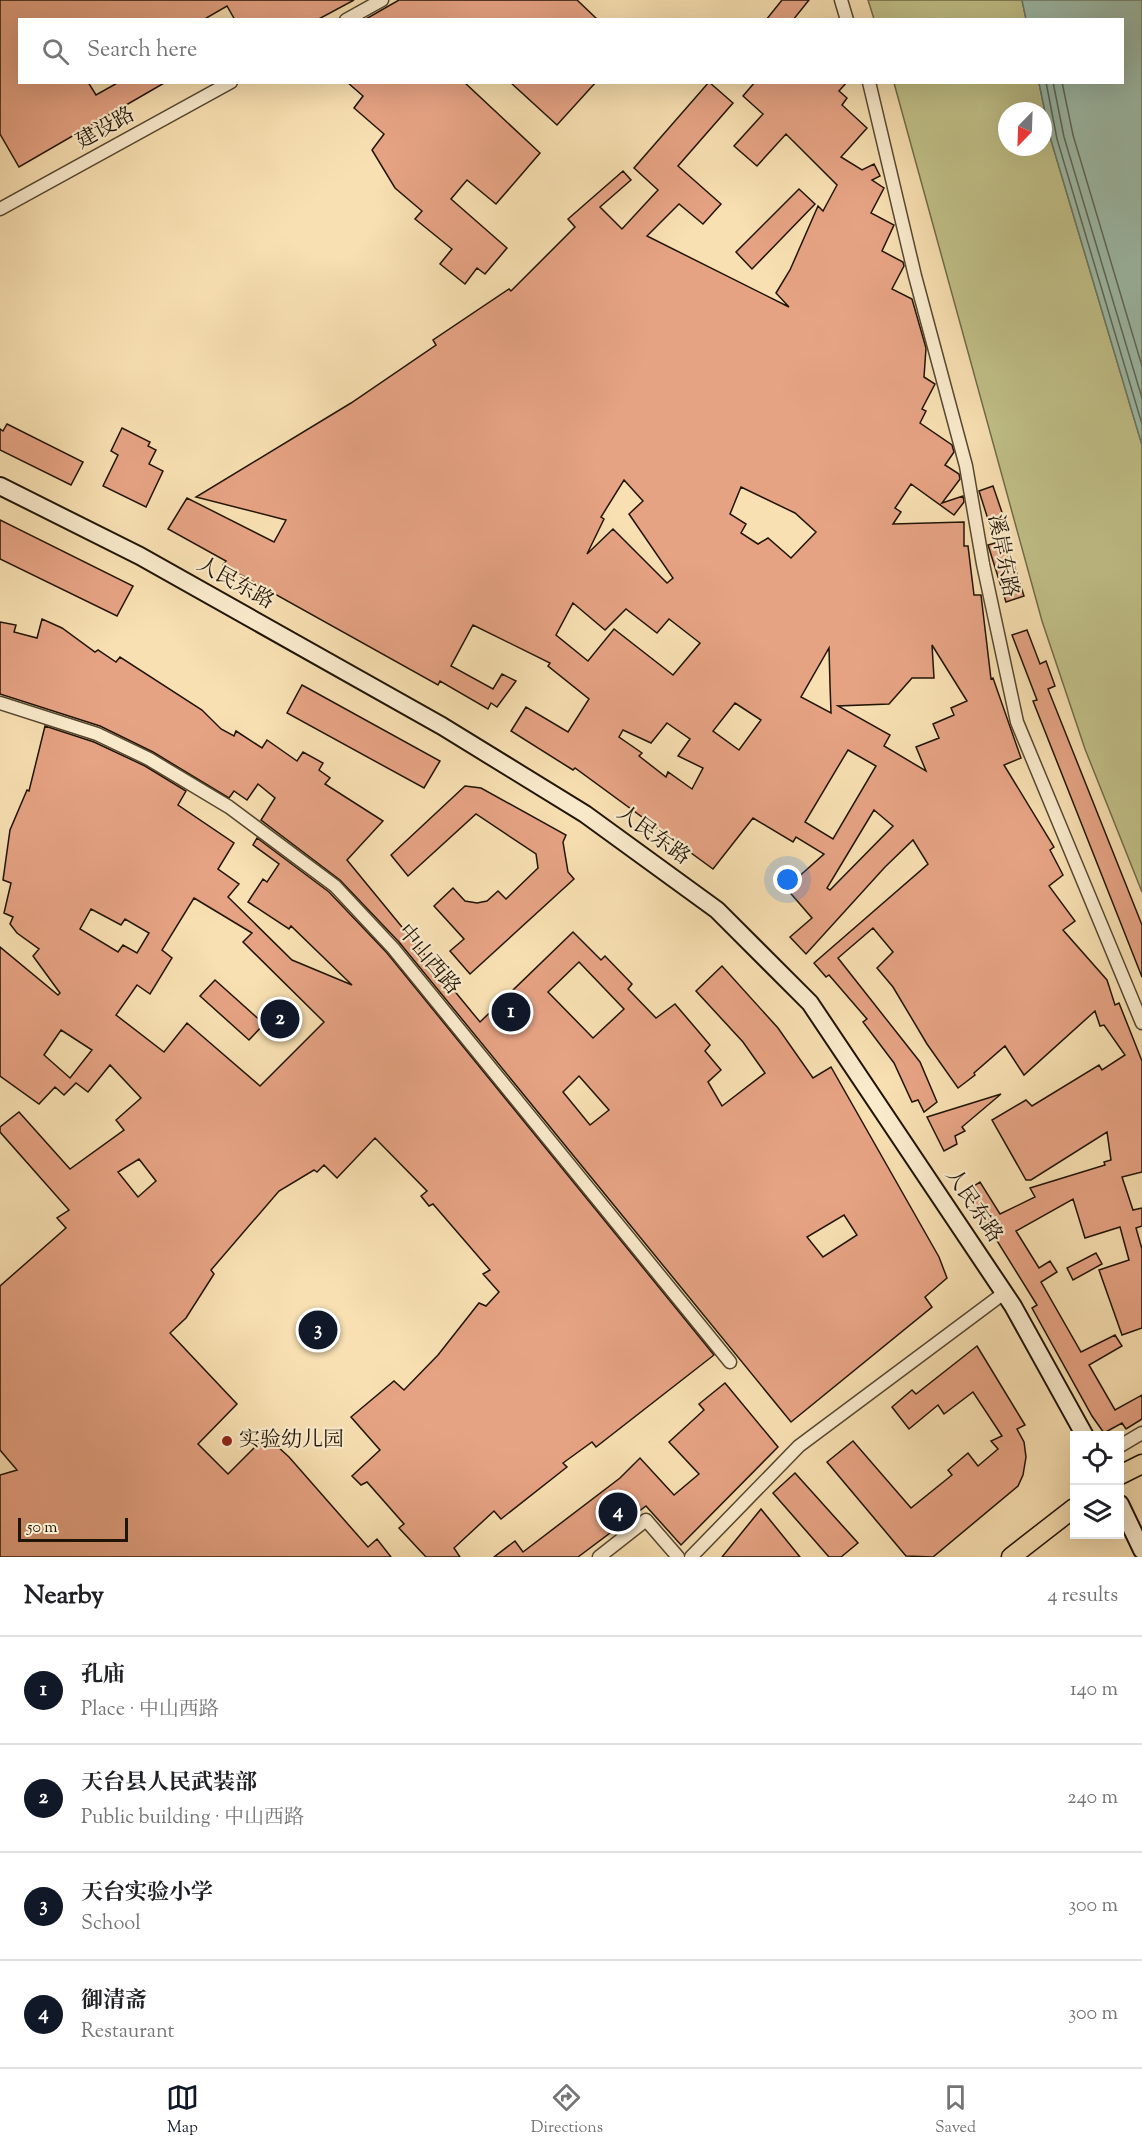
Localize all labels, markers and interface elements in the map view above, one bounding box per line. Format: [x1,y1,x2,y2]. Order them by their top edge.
search box [18,18,1124,84]
icon: search [39,35,72,68]
text: Search here [87,35,197,67]
street label: 建设路 [71,101,141,157]
north arrow [998,102,1052,156]
street label: 溪岸东路 [979,512,1025,600]
street label: 人民东路 [191,551,279,617]
street label: 人民东路 [610,799,696,873]
your location [773,865,802,894]
street label: 中山西路 [390,918,466,1002]
pin: 1 [492,990,530,1034]
pin: 2 [260,996,300,1042]
street label: 人民东路 [937,1163,1009,1249]
pin: 3 [298,1308,338,1352]
place label: 实验幼儿园 [239,1426,344,1456]
map controls [1070,1431,1124,1539]
button: locate [1070,1431,1124,1485]
marker: 实验幼儿园 [220,1434,234,1448]
button: layers [1070,1485,1124,1539]
pin: 4 [598,1490,638,1534]
scale bar [18,1515,128,1542]
text: 50 m [27,1517,58,1540]
text: Nearby [24,1578,104,1615]
text: 4 results [1047,1582,1118,1611]
text: 孔庙 [81,1660,125,1692]
text: 1 [40,1676,47,1705]
text: 140 m [1070,1676,1118,1705]
text: Place · 中山西路 [81,1696,219,1725]
text: 天台县人民武装部 [81,1768,257,1800]
text: 2 [39,1784,48,1813]
text: 240 m [1067,1784,1118,1813]
text: Public building · 中山西路 [81,1804,304,1833]
text: 天台实验小学 [81,1878,213,1910]
text: 3 [39,1892,48,1921]
text: 300 m [1068,1892,1118,1921]
text: School [81,1910,141,1939]
text: 御清斋 [81,1986,147,2018]
text: 4 [38,2000,49,2029]
text: 300 m [1068,2000,1118,2029]
text: Restaurant [81,2018,174,2047]
tab: Map [166,2081,199,2140]
tab: Directions [531,2081,603,2140]
tab: Saved [935,2081,976,2140]

